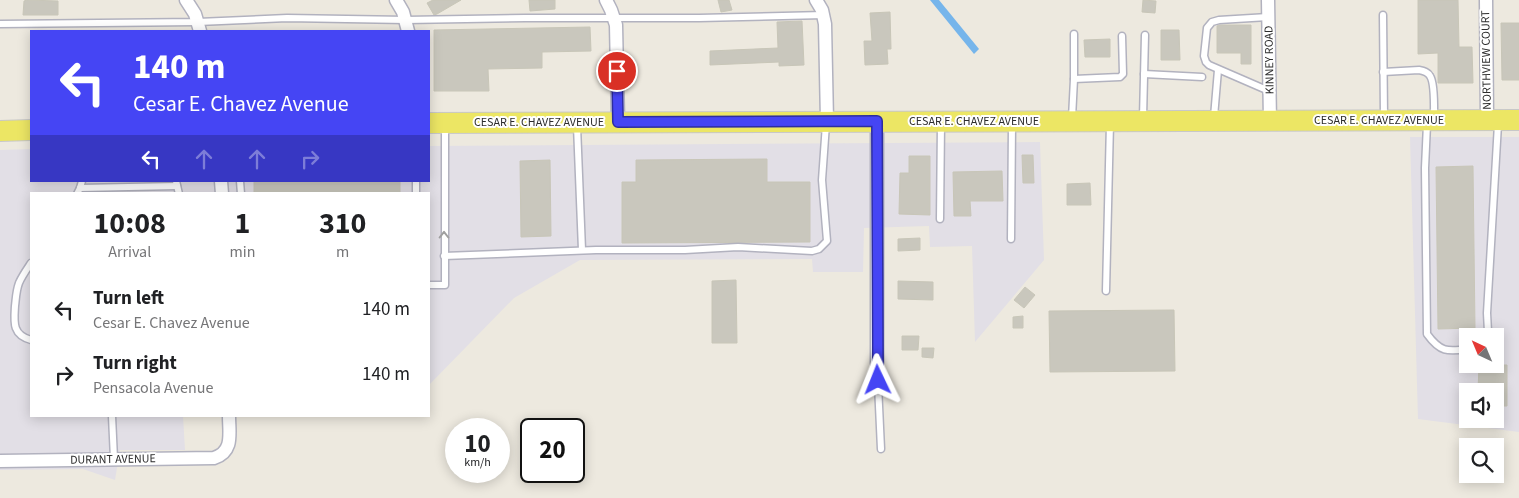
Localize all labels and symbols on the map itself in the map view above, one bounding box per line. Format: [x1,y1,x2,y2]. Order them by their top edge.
street label: NORTHVIEW COURT [1477,10,1496,110]
street label: KINNEY ROAD [1260,26,1279,94]
pin [596,50,638,92]
street label: CESAR E. CHAVEZ AVENUE [1314,112,1444,129]
street label: CESAR E. CHAVEZ AVENUE [909,113,1039,130]
street label: CESAR E. CHAVEZ AVENUE [474,114,604,131]
one-way arrow [439,230,449,238]
north arrow [1459,328,1504,372]
position arrow [851,353,903,405]
speed limit sign: 20 [520,418,585,483]
street label: DURANT AVENUE [70,450,156,469]

